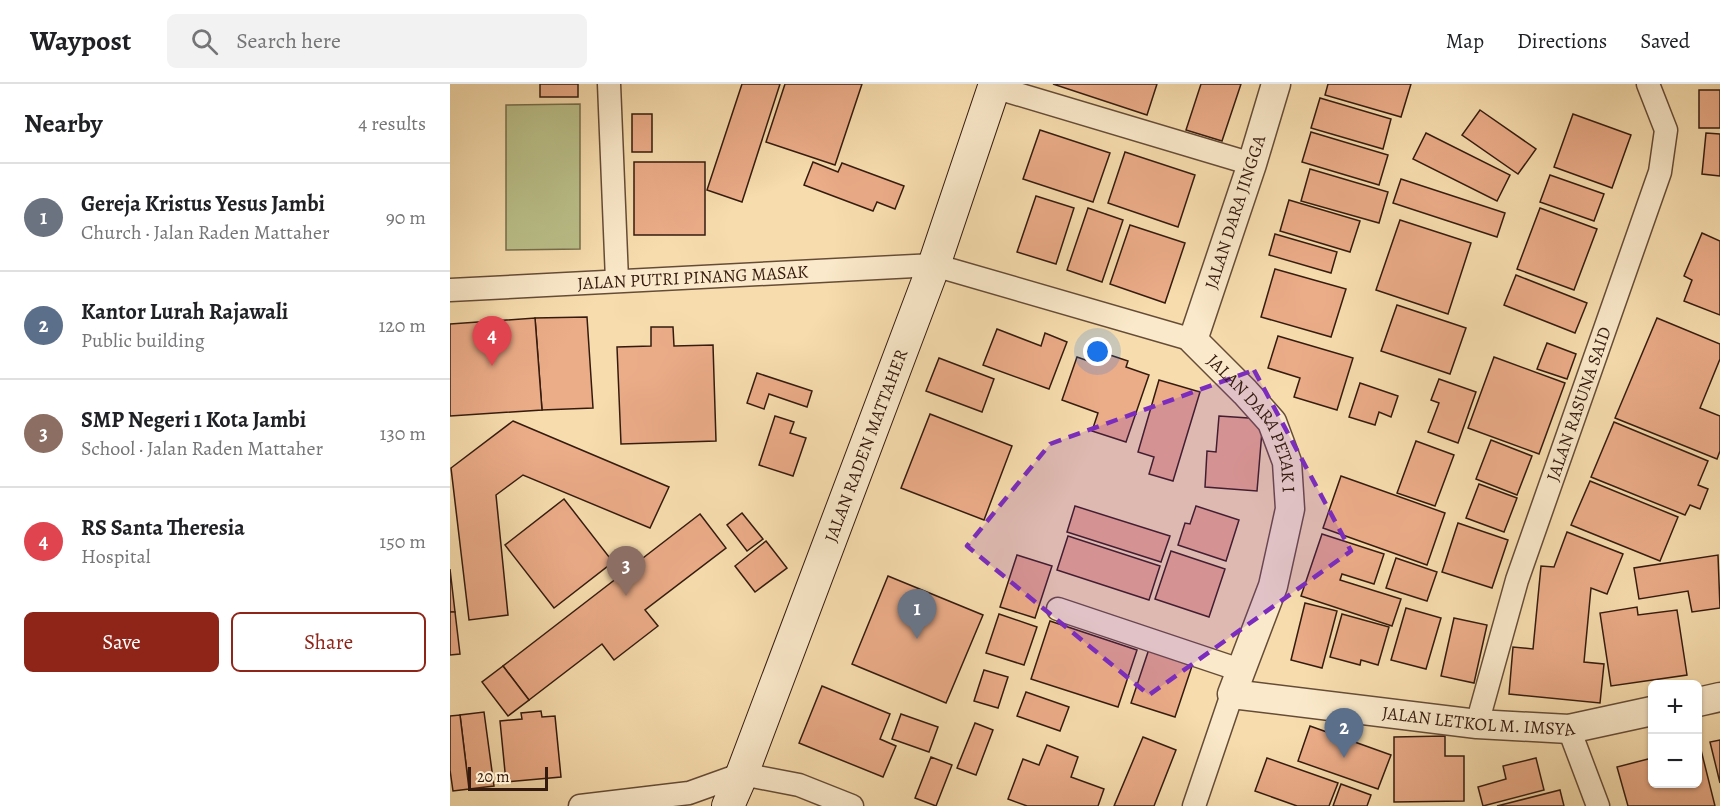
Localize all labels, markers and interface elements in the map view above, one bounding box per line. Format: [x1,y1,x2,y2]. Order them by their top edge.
search box [167,14,587,68]
text: Waypost [30,22,131,60]
icon: search [188,25,221,58]
text: Search here [236,26,341,56]
text: Map [1446,27,1484,55]
text: Directions [1517,27,1607,55]
text: Saved [1640,27,1690,55]
text: Nearby [24,106,103,141]
text: 4 results [358,110,426,137]
street label: JALAN DARA JINGGA [1199,132,1271,292]
text: Gereja Kristus Yesus Jambi [81,189,325,219]
text: 1 [40,204,47,231]
text: 90 m [386,204,426,231]
text: Church · Jalan Raden Mattaher [81,219,330,246]
street label: JALAN PUTRI PINANG MASAK [577,259,809,295]
text: Kantor Lurah Rajawali [81,297,288,327]
text: 2 [39,312,48,339]
text: 120 m [378,312,426,339]
pin: 4 [472,316,512,366]
street label: JALAN RASUNA SAID [1541,323,1617,484]
text: Public building [81,327,205,354]
your location [1083,337,1112,366]
street label: JALAN RADEN MATTAHER [819,346,913,545]
street label: JALAN DARA PETAK I [1202,349,1301,493]
text: SMP Negeri 1 Kota Jambi [81,405,306,435]
text: 3 [39,420,48,447]
text: 130 m [380,420,426,447]
text: School · Jalan Raden Mattaher [81,435,323,462]
text: RS Santa Theresia [81,513,245,543]
text: 4 [39,528,48,555]
text: 150 m [379,528,426,555]
text: Hospital [81,543,151,570]
pin: 3 [606,546,645,596]
pin: 1 [898,590,936,639]
button: Save [24,612,219,672]
button: Share [231,612,426,672]
map controls [1648,680,1702,788]
button: + [1648,680,1702,734]
street label: JALAN LETKOL M. IMSYA [1381,700,1577,742]
pin: 2 [1324,708,1364,758]
button: − [1648,734,1702,788]
scale bar [468,764,548,792]
text: 20 m [477,766,510,788]

